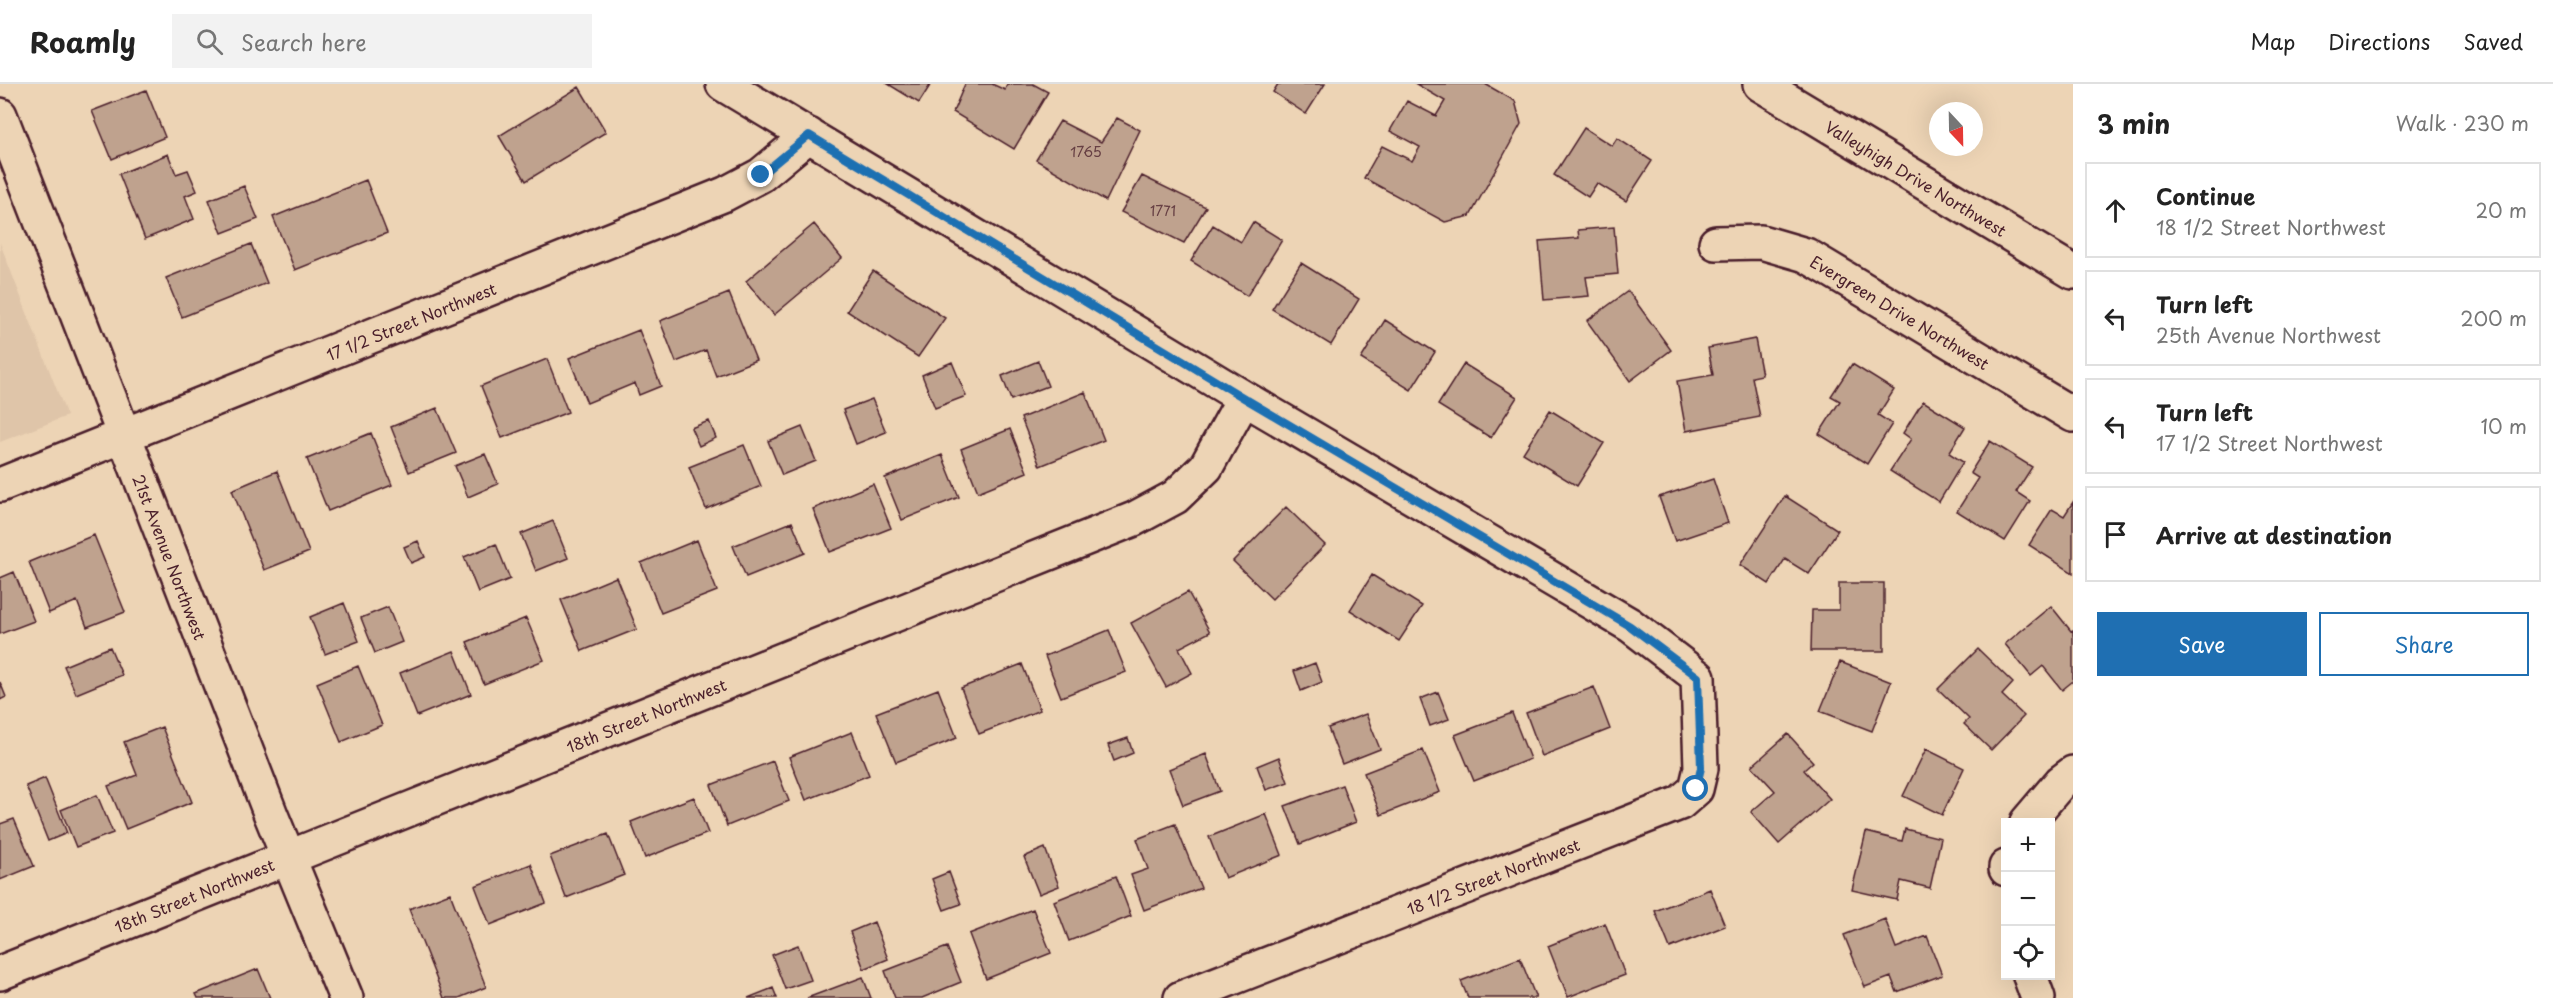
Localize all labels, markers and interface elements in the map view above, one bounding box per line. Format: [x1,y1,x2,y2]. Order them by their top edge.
search box [172,14,592,68]
text: Roamly [30,20,136,63]
icon: search [193,25,226,58]
text: Search here [241,25,367,58]
text: Map [2250,25,2295,57]
text: Directions [2328,25,2430,57]
text: Saved [2463,25,2523,57]
north arrow [1929,102,1983,156]
text: 3 min [2097,104,2170,143]
text: Walk · 230 m [2396,108,2529,138]
street label: Valleyhigh Drive Northwest [1821,114,2011,242]
house number: 1765 [1070,141,1102,162]
route end [747,161,773,187]
text: Continue [2156,179,2255,212]
icon: ahead [2099,194,2132,227]
text: 20 m [2475,195,2527,225]
house number: 1771 [1150,200,1176,221]
text: 18 1/2 Street Northwest [2156,212,2386,242]
street label: Evergreen Drive Northwest [1806,249,1994,375]
street label: 17 1/2 Street Northwest [322,276,500,366]
text: Turn left [2156,287,2253,320]
icon: left [2099,302,2132,335]
text: 200 m [2460,303,2527,333]
text: 25th Avenue Northwest [2156,320,2381,350]
text: Turn left [2156,395,2253,428]
icon: left [2099,410,2132,443]
text: 10 m [2480,411,2527,441]
text: 17 1/2 Street Northwest [2156,428,2383,458]
street label: 21st Avenue Northwest [127,471,213,643]
icon: arrive [2099,518,2132,551]
text: Arrive at destination [2156,518,2392,551]
button: Save [2097,612,2307,676]
button: Share [2319,612,2529,676]
street label: 18th Street Northwest [562,672,730,758]
route start [1682,775,1708,801]
map controls [2001,818,2055,980]
button: + [2001,818,2055,872]
street label: 18 1/2 Street Northwest [1403,832,1583,920]
street label: 18th Street Northwest [110,852,278,938]
button: − [2001,872,2055,926]
button: locate [2001,926,2055,980]

